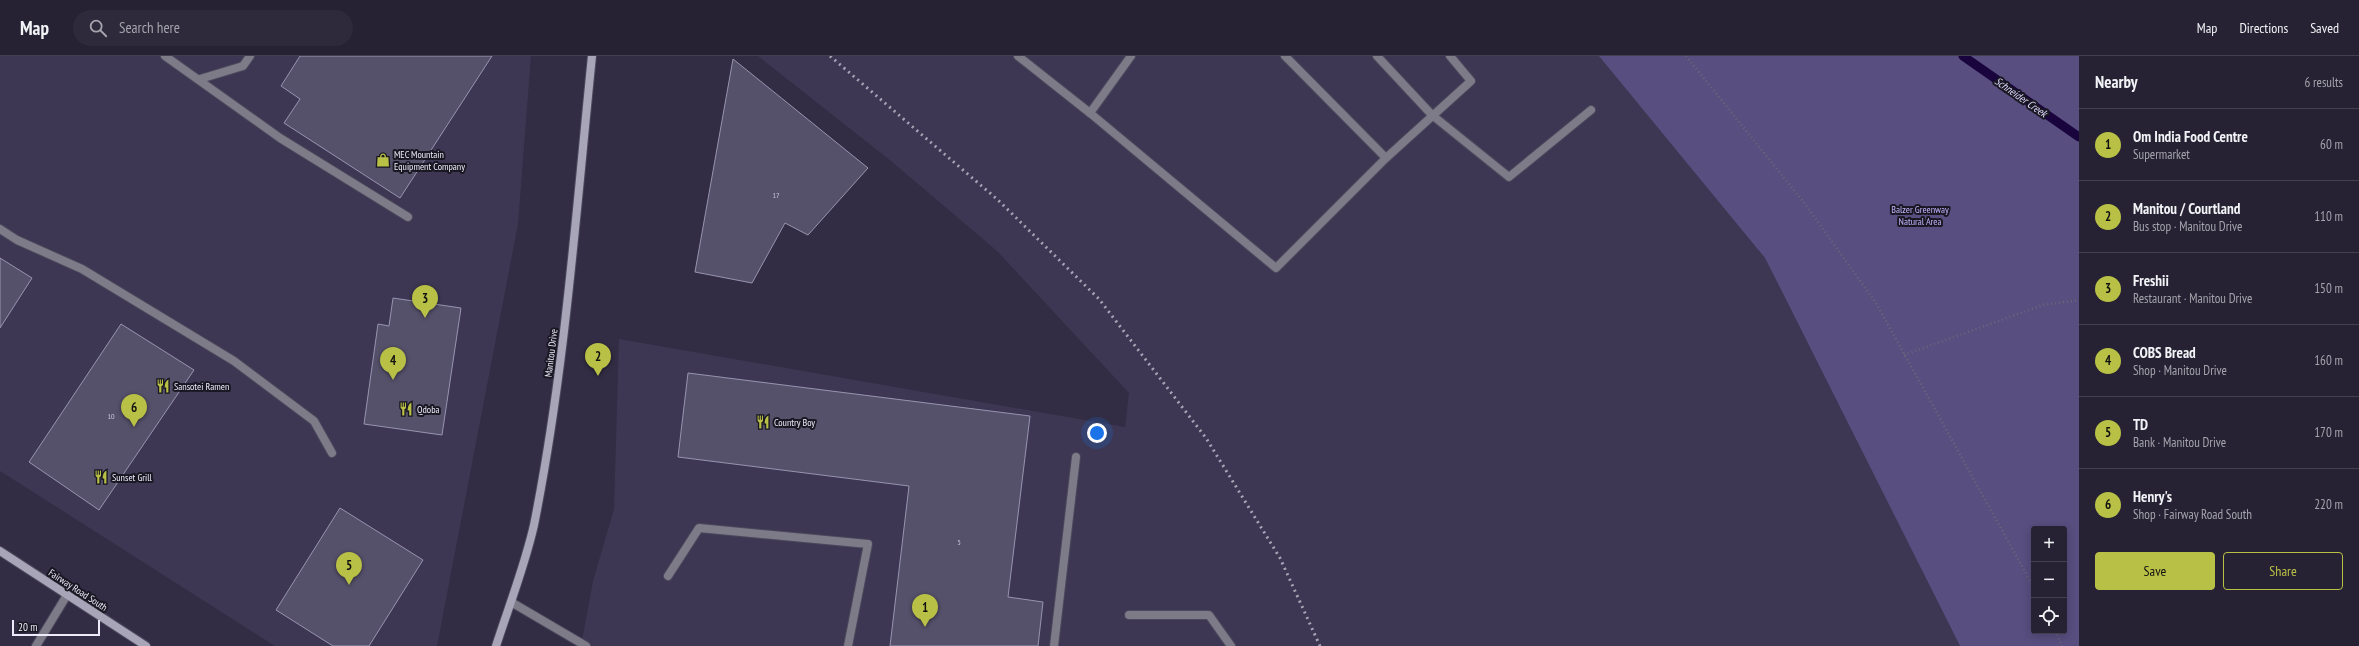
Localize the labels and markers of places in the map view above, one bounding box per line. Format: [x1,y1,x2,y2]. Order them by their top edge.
place label: MEC Mountain Equipment Company [394,148,465,173]
shop icon: MEC Mountain Equipment Company [375,152,391,168]
pin: 3 [412,285,438,318]
pin: 2 [585,343,611,376]
pin: 4 [380,347,406,380]
restaurant icon: Sansotei Ramen [155,378,171,394]
place label: Sansotei Ramen [174,380,229,393]
pin: 6 [121,394,147,427]
restaurant icon: Qdoba [398,401,414,417]
place label: Qdoba [417,403,439,416]
restaurant icon: Country Boy [755,414,771,430]
place label: Country Boy [774,416,815,429]
restaurant icon: Sunset Grill [93,469,109,485]
place label: Sunset Grill [112,471,153,484]
pin: 5 [336,552,362,585]
pin: 1 [912,594,938,627]

